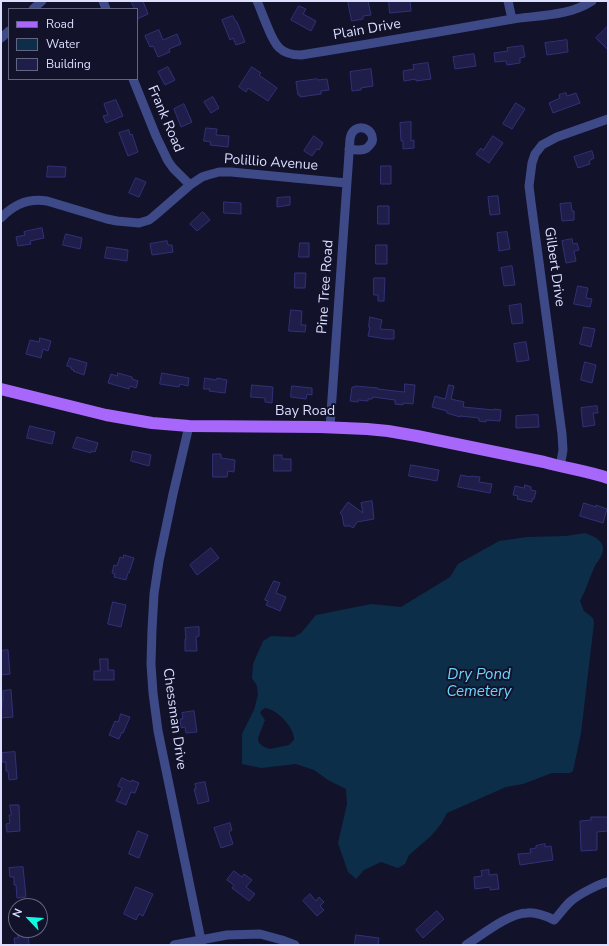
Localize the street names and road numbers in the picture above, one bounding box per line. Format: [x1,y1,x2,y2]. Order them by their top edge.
street label: Plain Drive [332,16,402,44]
street label: Frank Road [143,83,187,155]
street label: Polillio Avenue [223,151,319,175]
street label: Gilbert Drive [540,226,568,308]
street label: Pine Tree Road [314,239,338,335]
street label: Bay Road [275,404,335,420]
street label: Chessman Drive [159,667,189,771]

